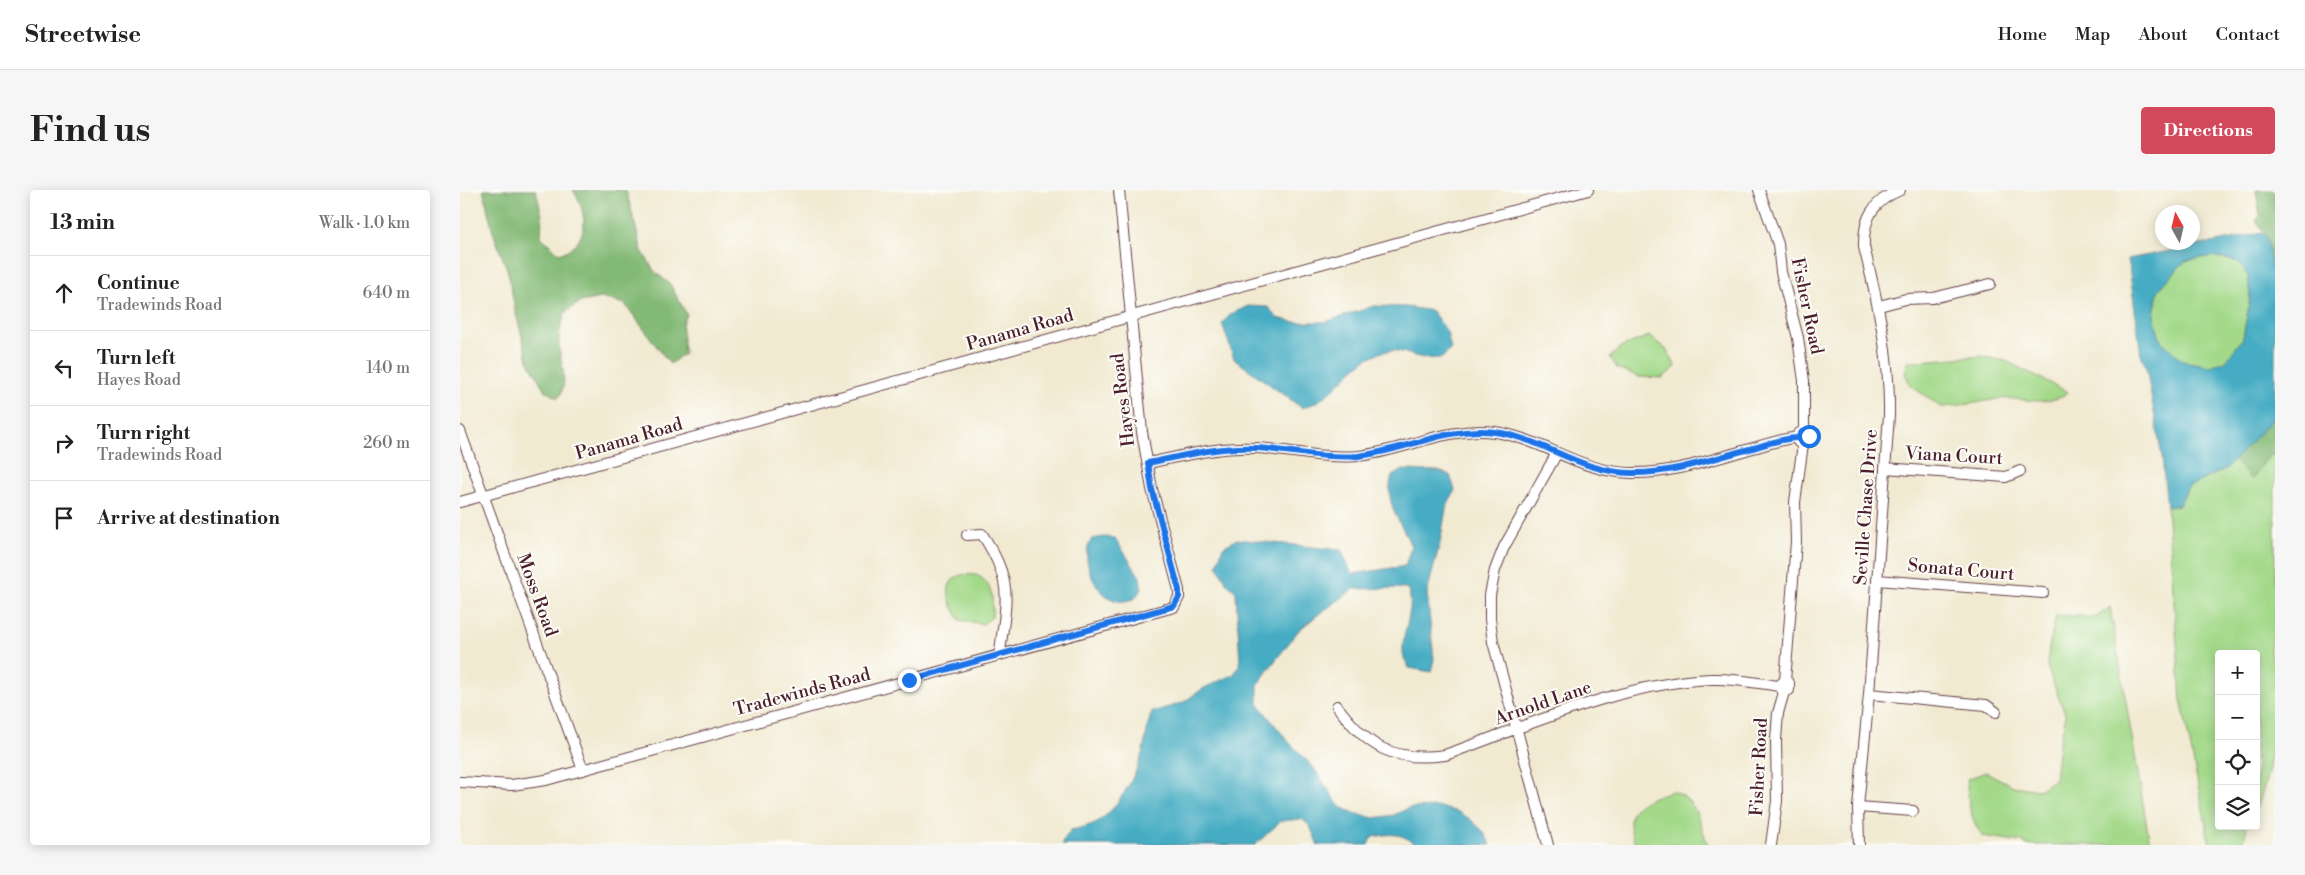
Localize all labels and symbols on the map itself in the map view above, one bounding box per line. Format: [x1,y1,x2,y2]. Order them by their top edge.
north arrow [2155,205,2200,250]
street label: Fisher Road [1786,255,1829,357]
street label: Panama Road [964,303,1077,356]
street label: Hayes Road [1106,351,1140,448]
street label: Panama Road [573,412,686,465]
route start [1798,425,1821,448]
street label: Seville Chase Drive [1849,428,1883,586]
street label: Viana Court [1904,442,2004,470]
street label: Moss Road [511,550,563,641]
street label: Sonata Court [1907,554,2016,586]
street label: Tradewinds Road [731,662,874,721]
route end [898,669,921,692]
street label: Arnold Lane [1490,676,1595,731]
street label: Fisher Road [1745,716,1773,817]

